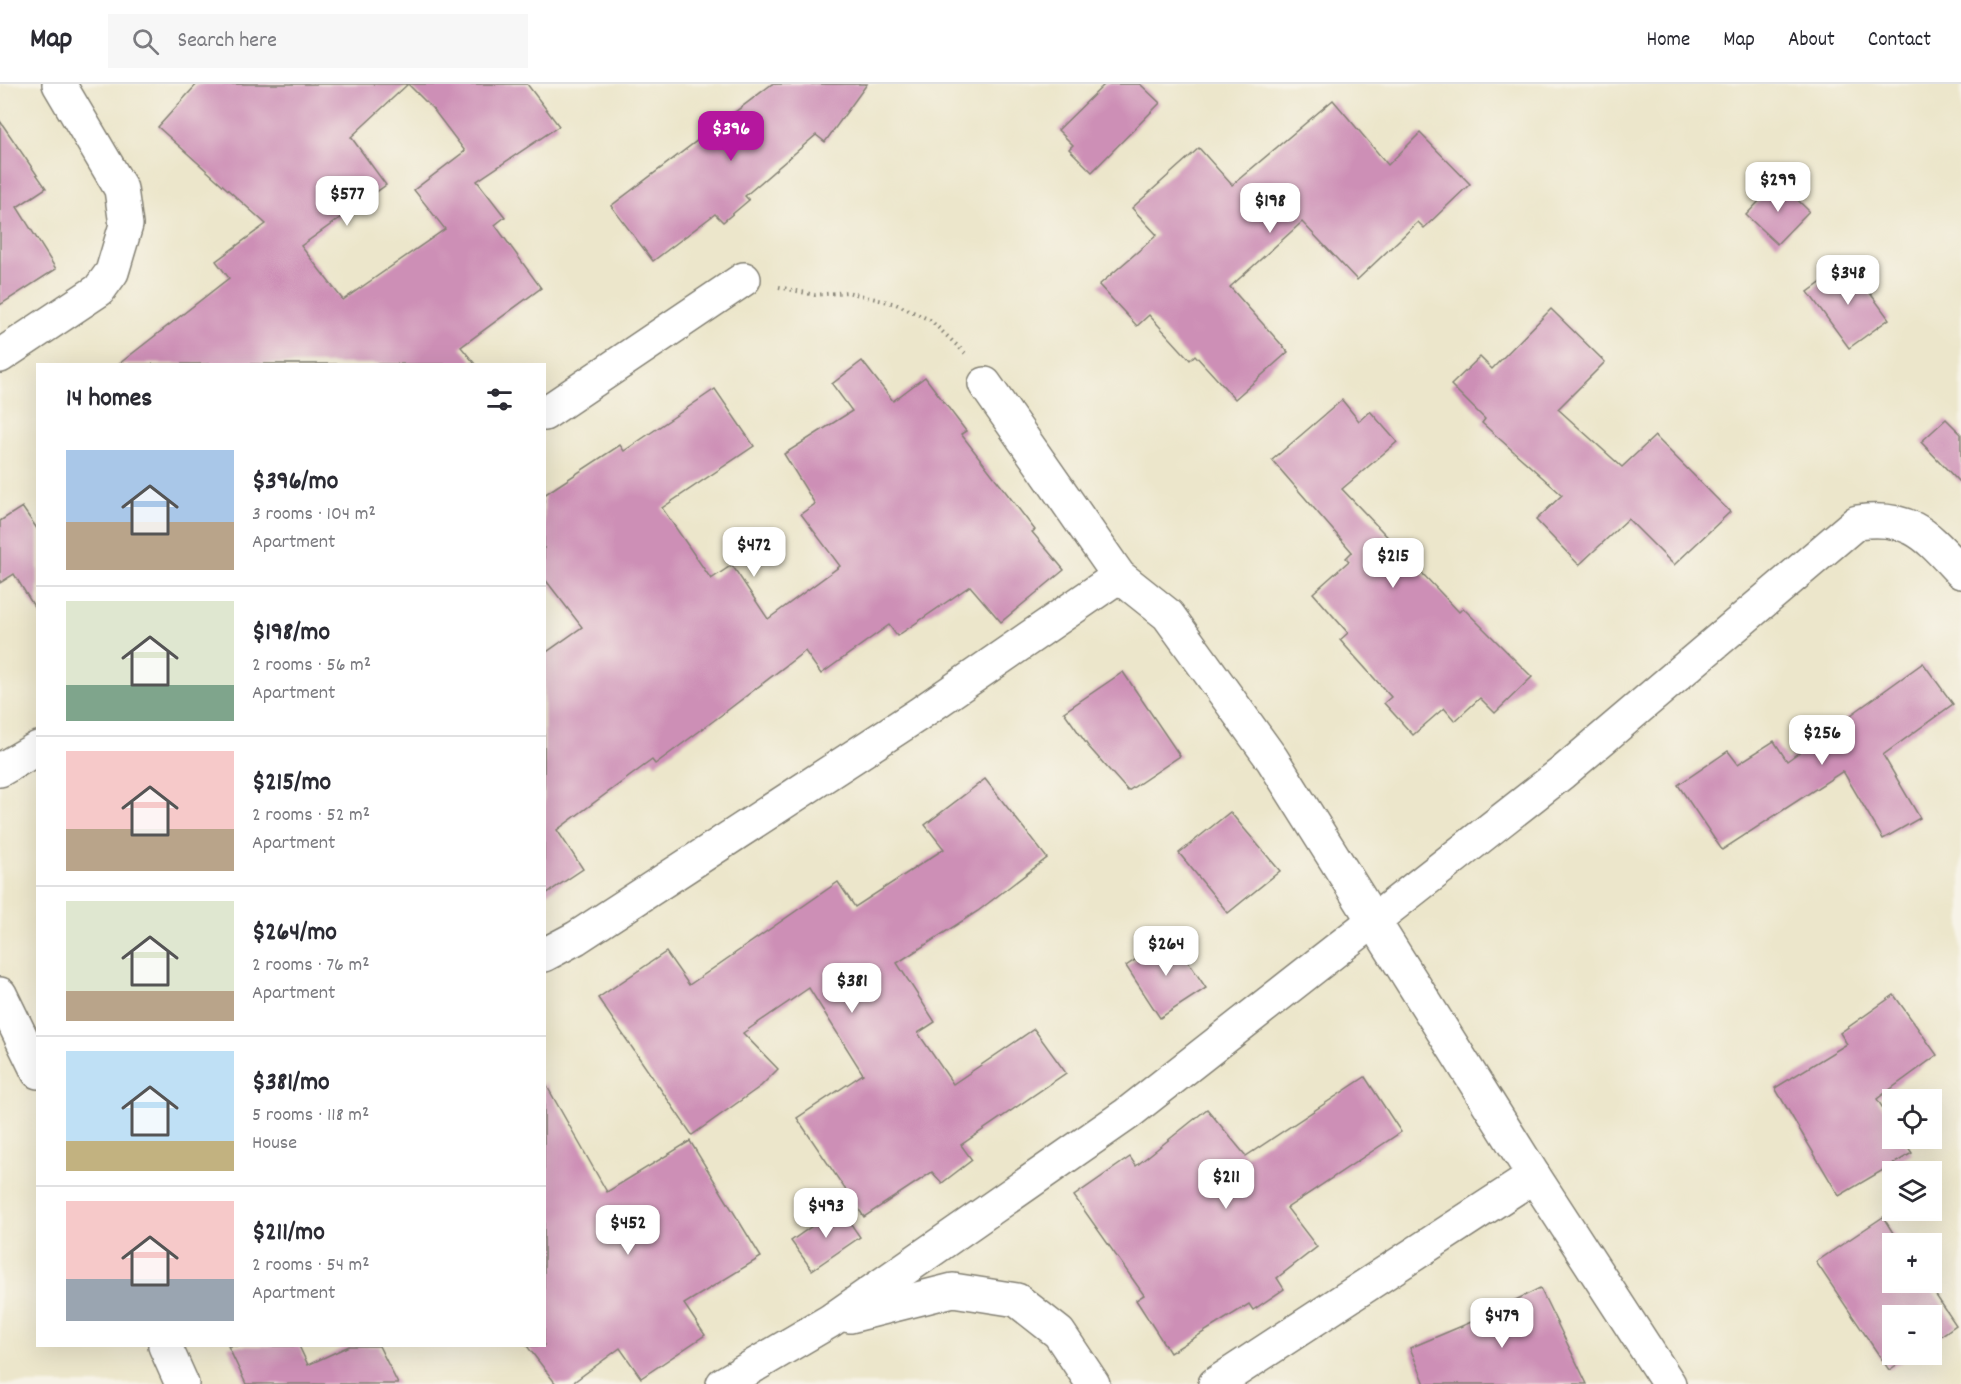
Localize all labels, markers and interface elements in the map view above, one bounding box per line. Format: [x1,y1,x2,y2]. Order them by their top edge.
search box [108,14,528,68]
text: Map [30,21,72,61]
icon: search [129,25,162,58]
text: Search here [177,26,277,57]
text: Home [1646,26,1690,56]
text: Map [1723,26,1755,56]
text: About [1788,26,1835,56]
text: Contact [1868,26,1931,56]
pin: $396 [695,111,767,162]
text: $396 [712,116,750,144]
pin: $299 [1742,162,1814,213]
text: $299 [1759,167,1797,195]
pin: $577 [311,176,383,227]
text: $577 [330,181,364,209]
pin: $198 [1234,183,1306,234]
text: $198 [1254,188,1286,216]
pin: $348 [1812,255,1884,306]
text: $348 [1830,260,1866,288]
text: 14 homes [66,381,152,418]
icon: filters [483,383,516,416]
text: $396/mo [252,464,338,501]
icon: home [114,474,186,546]
text: 3 rooms · 104 m² [252,501,376,529]
pin: $472 [718,527,790,578]
text: Apartment [252,529,335,557]
text: $472 [737,532,771,560]
pin: $215 [1357,538,1429,589]
text: $215 [1377,543,1409,571]
text: $198/mo [252,615,330,652]
icon: home [114,625,186,697]
text: 2 rooms · 56 m² [252,652,371,680]
text: Apartment [252,680,335,708]
pin: $256 [1786,715,1858,766]
text: $256 [1803,720,1841,748]
text: $215/mo [252,765,331,802]
icon: home [114,775,186,847]
text: 2 rooms · 52 m² [252,802,370,830]
text: Apartment [252,830,335,858]
text: $264/mo [252,915,337,952]
icon: home [114,925,186,997]
pin: $264 [1130,926,1202,977]
text: $264 [1148,931,1184,959]
text: 2 rooms · 76 m² [252,952,370,980]
pin: $381 [816,963,888,1014]
text: $381 [836,968,868,996]
text: Apartment [252,980,335,1008]
text: $381/mo [252,1065,330,1102]
icon: home [114,1075,186,1147]
map controls [1882,1089,1942,1365]
button: locate [1882,1089,1942,1149]
text: 5 rooms · 118 m² [252,1102,369,1130]
text: House [252,1130,297,1158]
pin: $211 [1190,1159,1262,1210]
button: layers [1882,1161,1942,1221]
text: $211 [1212,1164,1240,1192]
pin: $493 [790,1188,862,1239]
text: $493 [808,1193,844,1221]
pin: $452 [592,1205,664,1256]
text: $452 [610,1210,646,1238]
text: $211/mo [252,1215,325,1252]
icon: home [114,1225,186,1297]
button: + [1882,1233,1942,1293]
text: 2 rooms · 54 m² [252,1252,370,1280]
text: Apartment [252,1280,335,1308]
pin: $479 [1466,1298,1538,1349]
text: $479 [1484,1303,1520,1331]
button: − [1882,1305,1942,1365]

